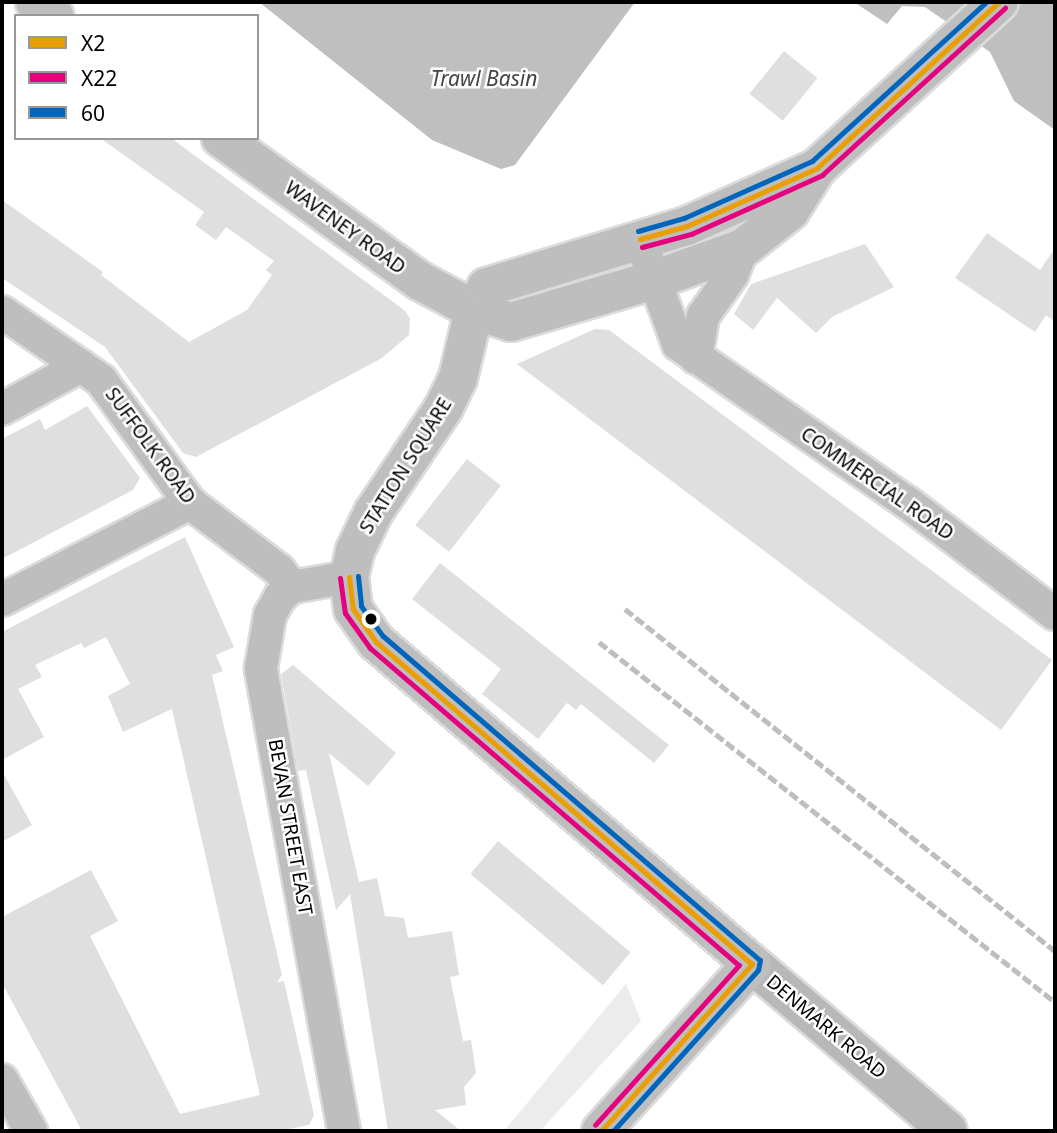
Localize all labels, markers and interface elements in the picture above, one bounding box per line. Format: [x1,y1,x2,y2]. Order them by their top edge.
legend [14,14,259,140]
text: X2 [81,29,105,57]
text: X22 [81,64,117,92]
water label: Trawl Basin [431,65,537,91]
text: 60 [81,99,105,127]
street label: WAVENEY ROAD [280,177,410,279]
street label: SUFFOLK ROAD [100,384,200,508]
street label: STATION SQUARE [355,394,457,538]
street label: COMMERCIAL ROAD [796,423,958,545]
unlabelled marker [364,612,378,626]
street label: BEVAN STREET EAST [263,737,317,917]
street label: DENMARK ROAD [762,970,890,1084]

